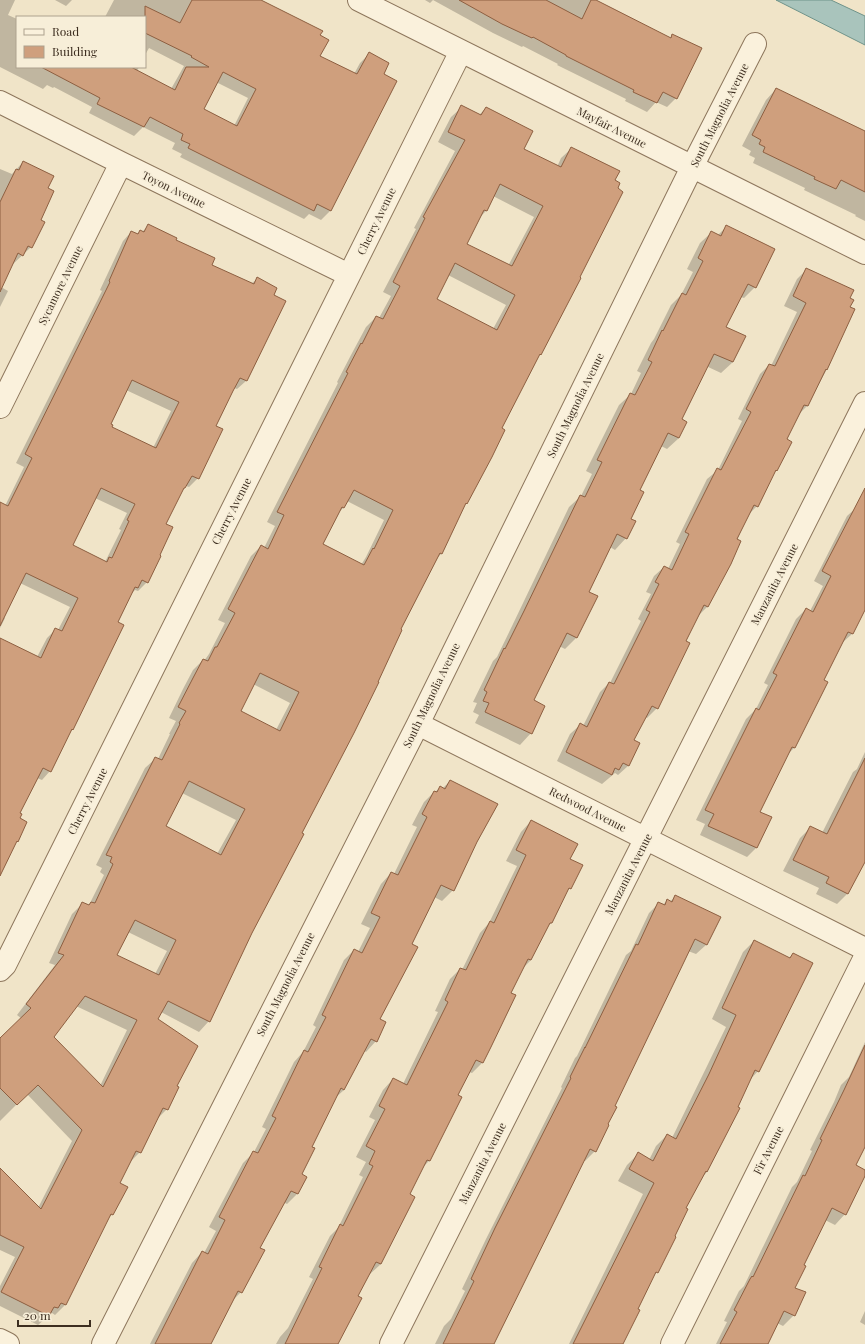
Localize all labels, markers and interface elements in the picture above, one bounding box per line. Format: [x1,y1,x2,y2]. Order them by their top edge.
legend [16,16,146,68]
text: Road [52,23,79,39]
text: Building [52,43,98,59]
street label: South Magnolia Avenue [686,60,752,170]
street label: Mayfair Avenue [575,103,650,151]
street label: Toyon Avenue [140,167,209,211]
street label: Cherry Avenue [353,184,399,257]
street label: Sycamore Avenue [34,242,86,327]
street label: South Magnolia Avenue [543,350,607,460]
street label: Cherry Avenue [208,475,255,547]
street label: Manzanita Avenue [747,540,801,627]
street label: South Magnolia Avenue [399,640,463,750]
street label: Cherry Avenue [64,765,111,837]
street label: Redwood Avenue [547,783,629,835]
street label: Manzanita Avenue [601,830,655,917]
street label: South Magnolia Avenue [252,929,318,1039]
street label: Manzanita Avenue [455,1119,509,1206]
street label: Fir Avenue [749,1123,787,1177]
scale bar [18,1302,90,1328]
text: 20 m [24,1307,51,1323]

